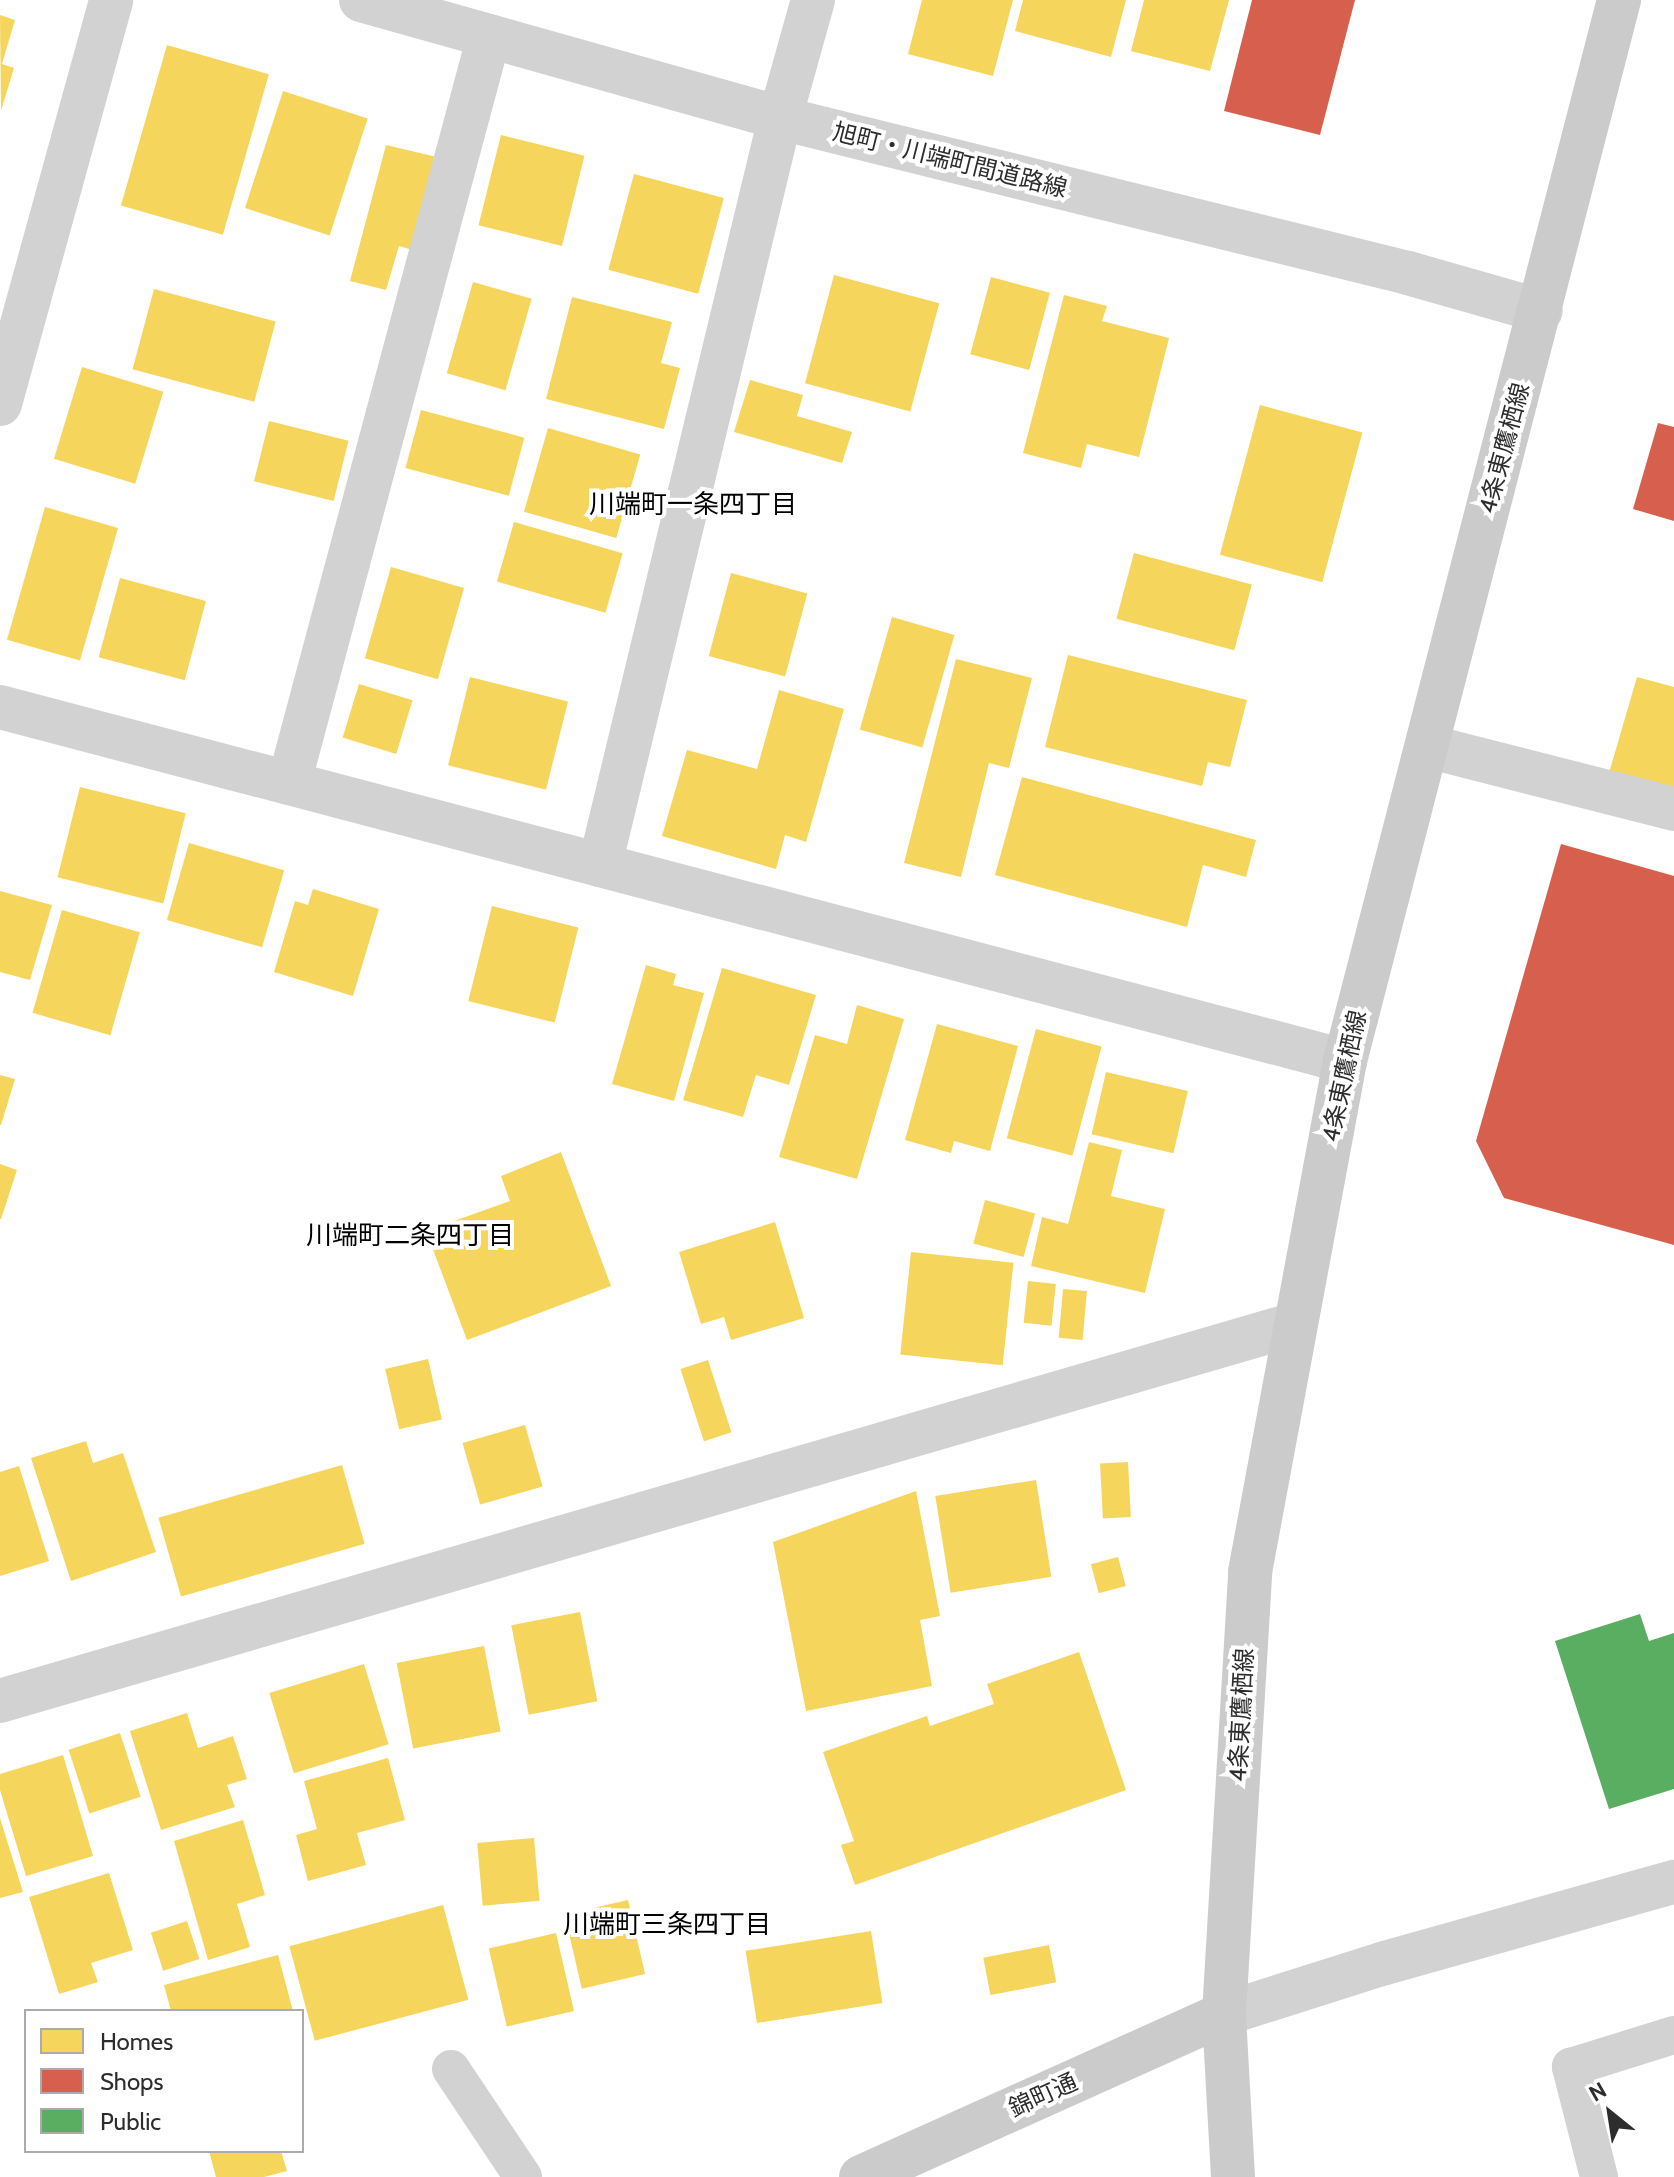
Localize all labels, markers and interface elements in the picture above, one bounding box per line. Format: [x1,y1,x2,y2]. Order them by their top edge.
street label: 旭町・川端町間道路線 [830,117,1070,203]
street label: 4条東鷹栖線 [1473,380,1535,516]
district label: 川端町一条四丁目 [589,489,797,521]
street label: 4条東鷹栖線 [1316,1008,1372,1144]
district label: 川端町二条四丁目 [306,1220,514,1252]
street label: 4条東鷹栖線 [1223,1647,1259,1783]
district label: 川端町三条四丁目 [563,1909,771,1941]
legend [24,2009,304,2153]
text: Homes [100,2027,173,2056]
text: Shops [100,2067,163,2096]
street label: 錦町通 [1004,2067,1082,2123]
north arrow [1570,2073,1650,2153]
text: N [1584,2076,1611,2107]
text: Public [100,2107,161,2136]

